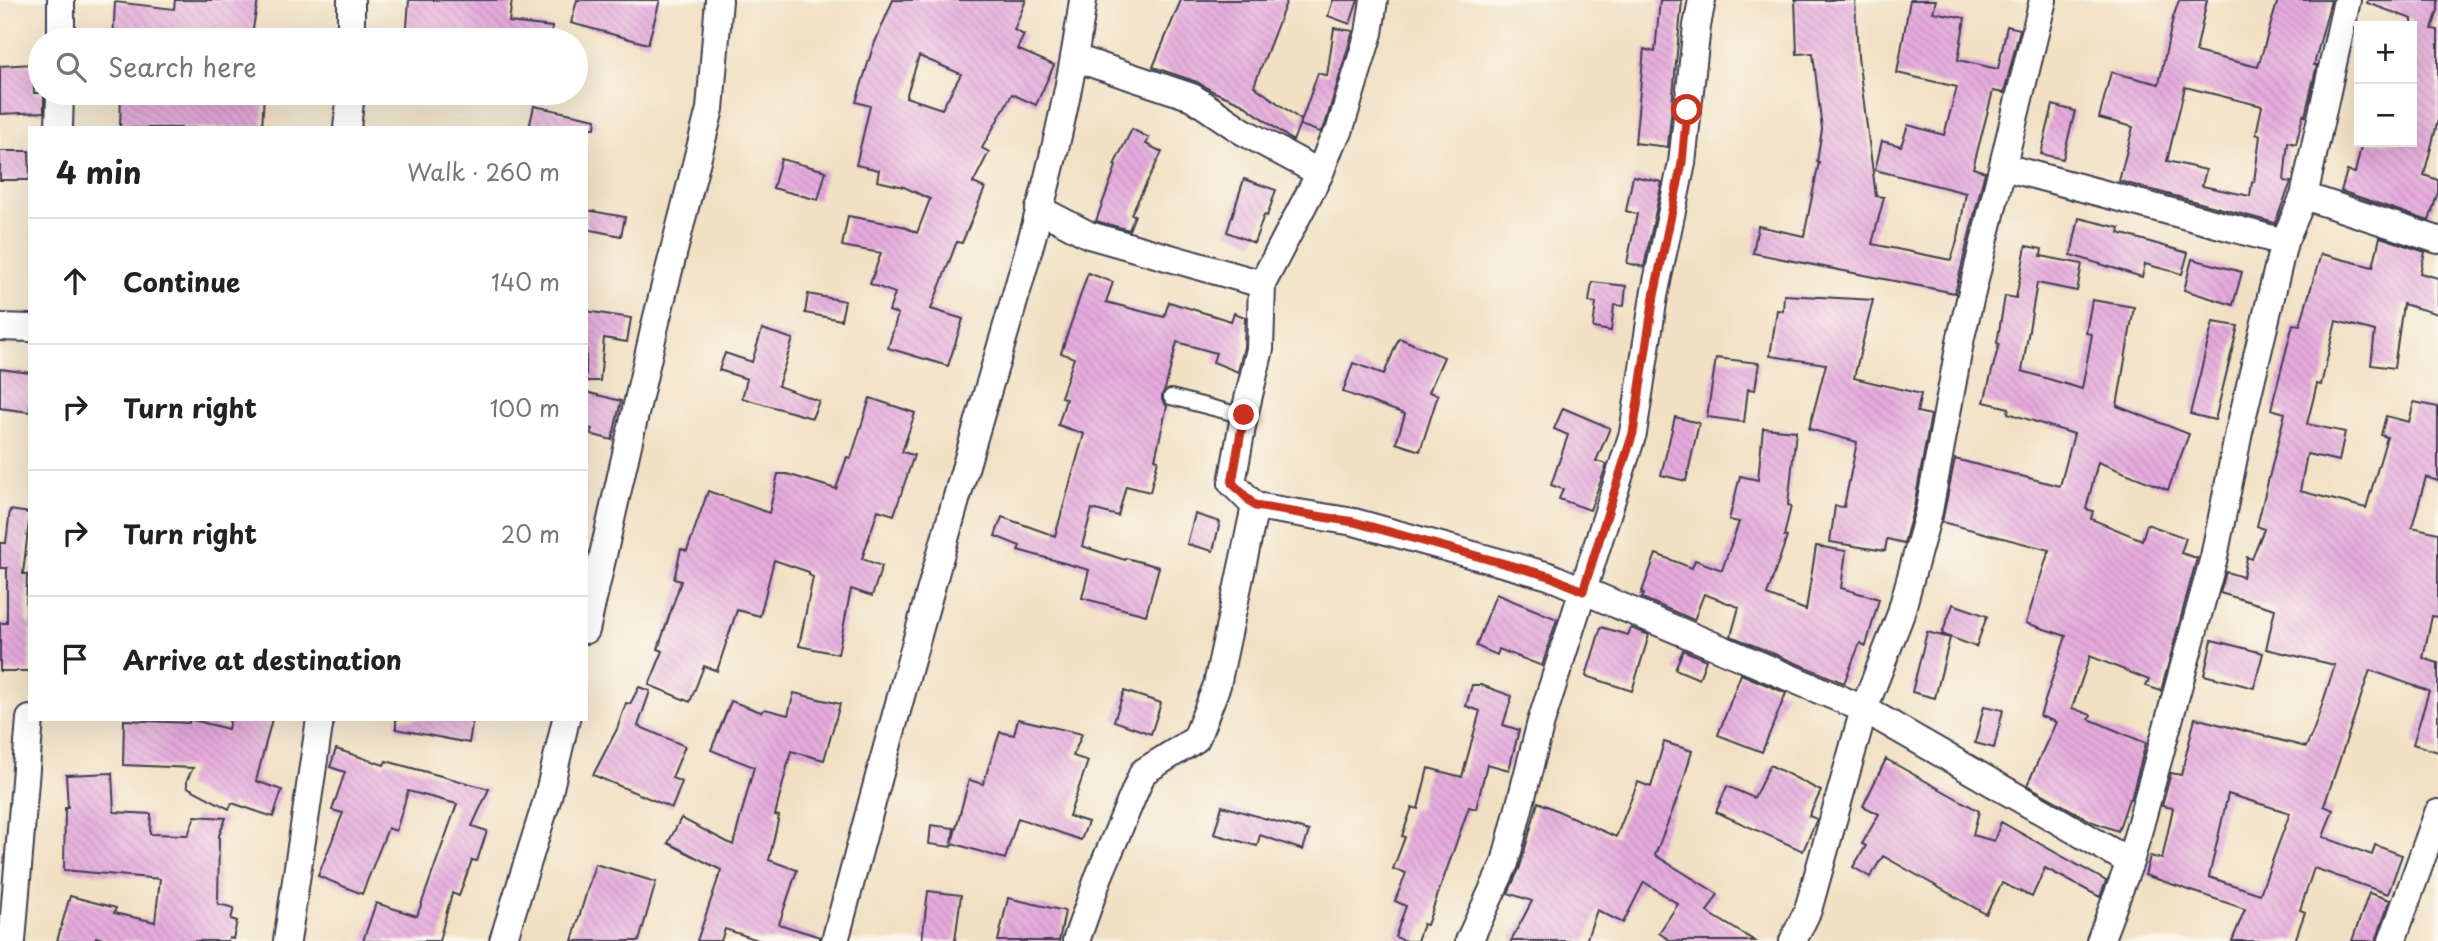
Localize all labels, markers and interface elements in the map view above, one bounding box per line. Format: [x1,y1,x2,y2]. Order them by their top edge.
map controls [2354,21,2417,147]
button: + [2354,21,2417,84]
search box [28,28,588,105]
text: Search here [108,47,257,86]
icon: search [52,48,90,86]
button: − [2354,84,2417,147]
route start [1671,94,1702,125]
text: 4 min [56,149,142,194]
text: Walk · 260 m [407,154,560,189]
icon: ahead [56,262,94,300]
text: Continue [123,262,240,301]
text: 140 m [491,264,560,299]
icon: right [56,388,94,426]
text: Turn right [123,388,257,427]
text: 100 m [490,390,560,425]
route end [1228,399,1259,430]
icon: right [56,514,94,552]
text: Turn right [123,514,257,553]
text: 20 m [501,516,560,551]
icon: arrive [56,640,94,678]
text: Arrive at destination [123,640,402,679]

